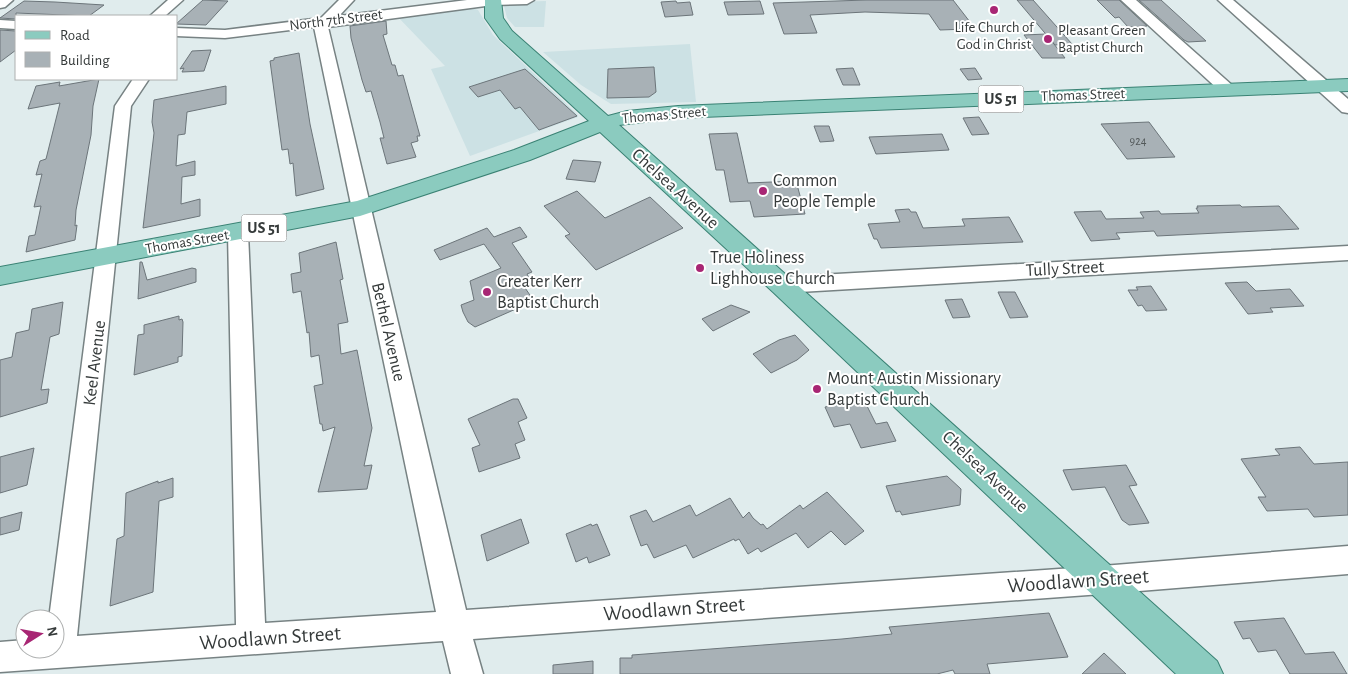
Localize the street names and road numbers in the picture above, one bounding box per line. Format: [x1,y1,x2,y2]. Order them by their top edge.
street label: North 7th Street [289,7,384,33]
road number: US 51 [978,86,1024,112]
street label: Thomas Street [1041,86,1126,104]
street label: Thomas Street [621,104,707,126]
street label: Chelsea Avenue [628,145,722,233]
road number: US 51 [242,214,286,242]
street label: Thomas Street [144,227,230,257]
street label: Tully Street [1025,258,1105,280]
street label: Bethel Avenue [368,281,408,383]
street label: Keel Avenue [81,319,109,407]
street label: Chelsea Avenue [939,428,1031,516]
street label: Woodlawn Street [1007,566,1150,596]
street label: Woodlawn Street [603,594,746,624]
street label: Woodlawn Street [199,623,342,653]

